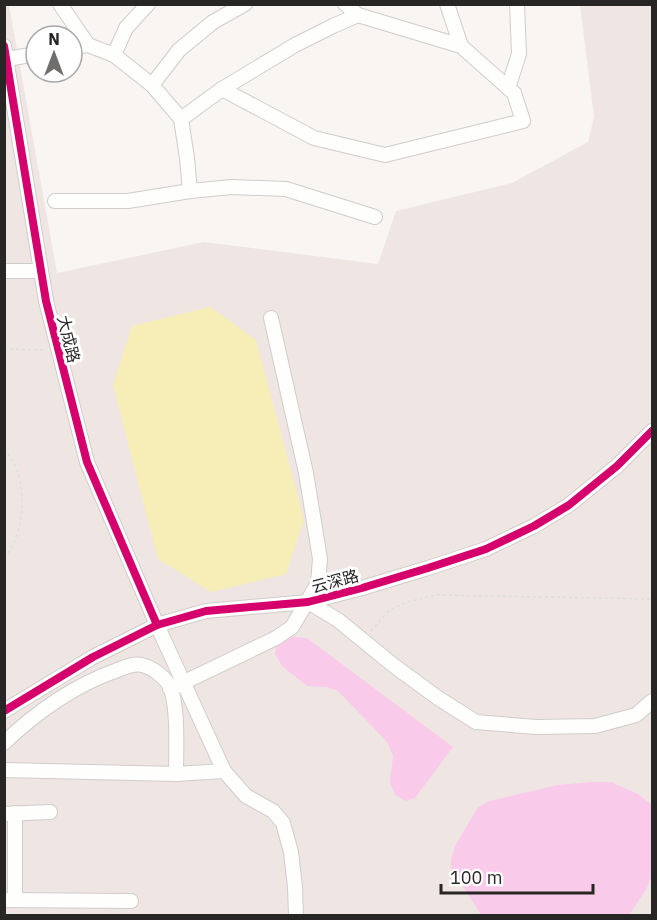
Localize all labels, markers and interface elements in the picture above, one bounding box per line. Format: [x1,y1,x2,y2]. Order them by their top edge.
north arrow [24,24,84,84]
text: N [48,29,60,49]
street label: 大成路 [53,313,85,365]
street label: 云深路 [309,565,361,597]
scale bar [441,857,592,895]
text: 100 m [450,866,502,889]

